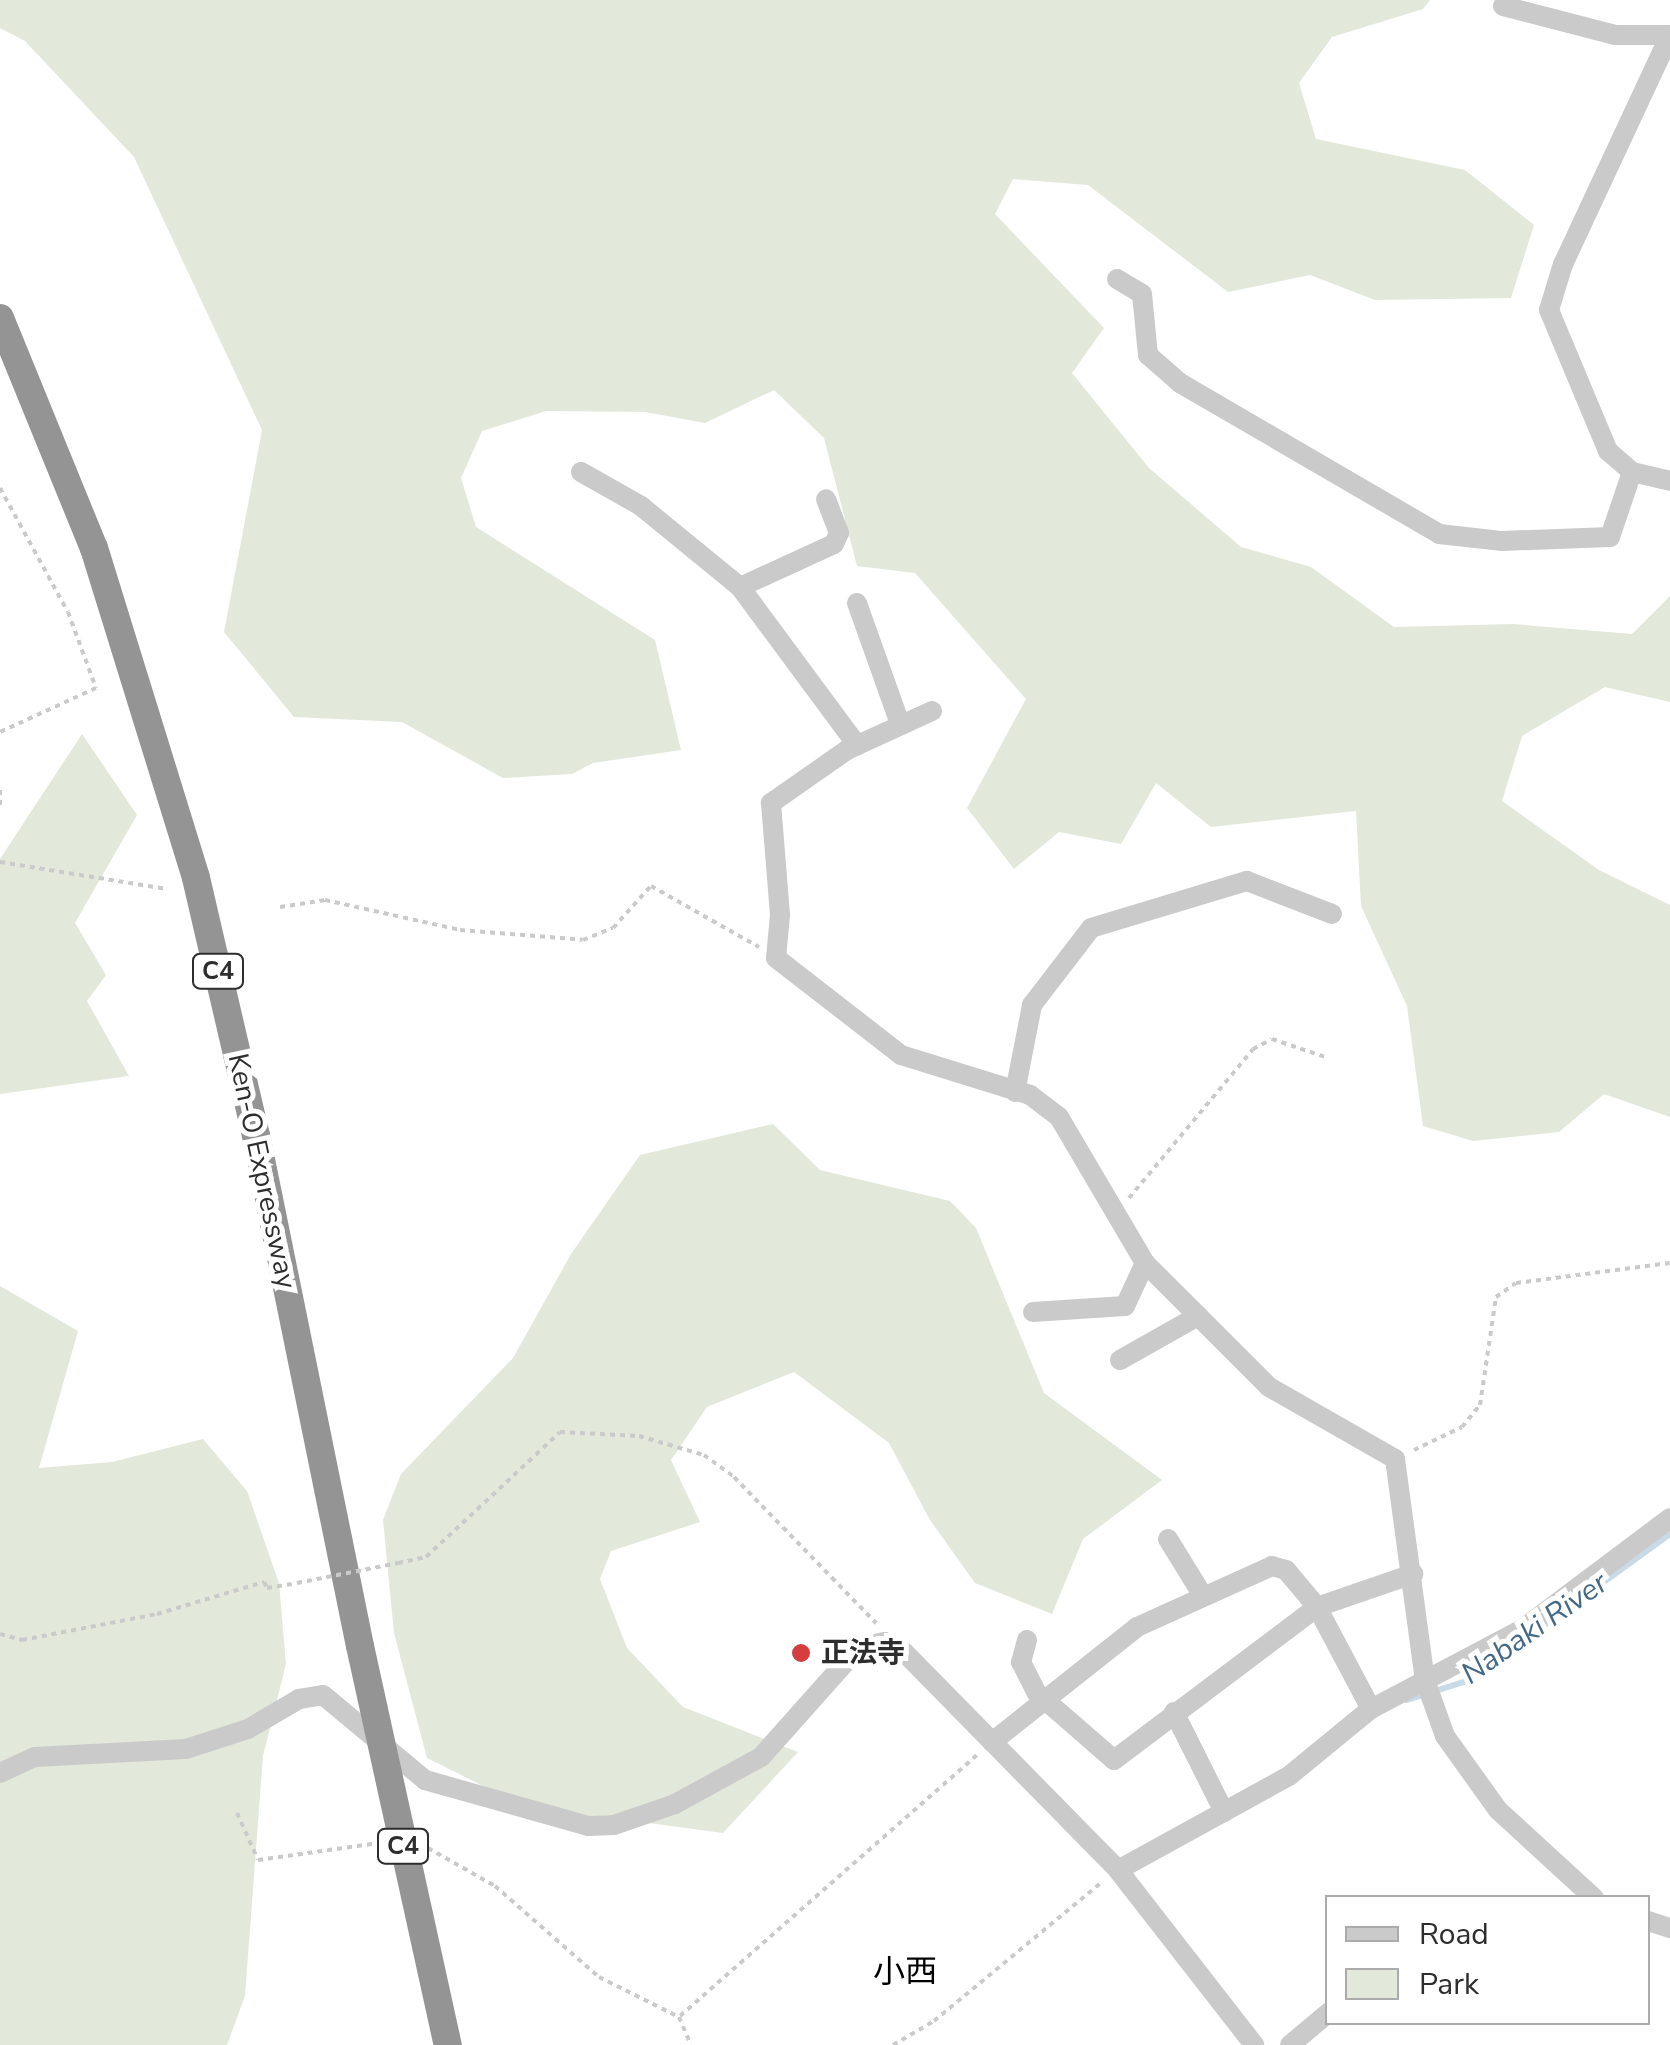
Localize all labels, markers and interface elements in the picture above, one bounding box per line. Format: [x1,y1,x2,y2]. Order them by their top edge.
road number: C4 [190,951,246,991]
street label: Ken-O Expressway [221,1050,303,1292]
water label: Nabaki River [1455,1565,1615,1693]
place label: 正法寺 [821,1636,905,1670]
marker: 正法寺 [790,1642,812,1664]
road number: C4 [376,1826,430,1866]
legend [1325,1895,1650,2025]
text: Road [1419,1914,1489,1955]
district label: 小西 [873,1953,937,1991]
text: Park [1419,1964,1479,2005]

